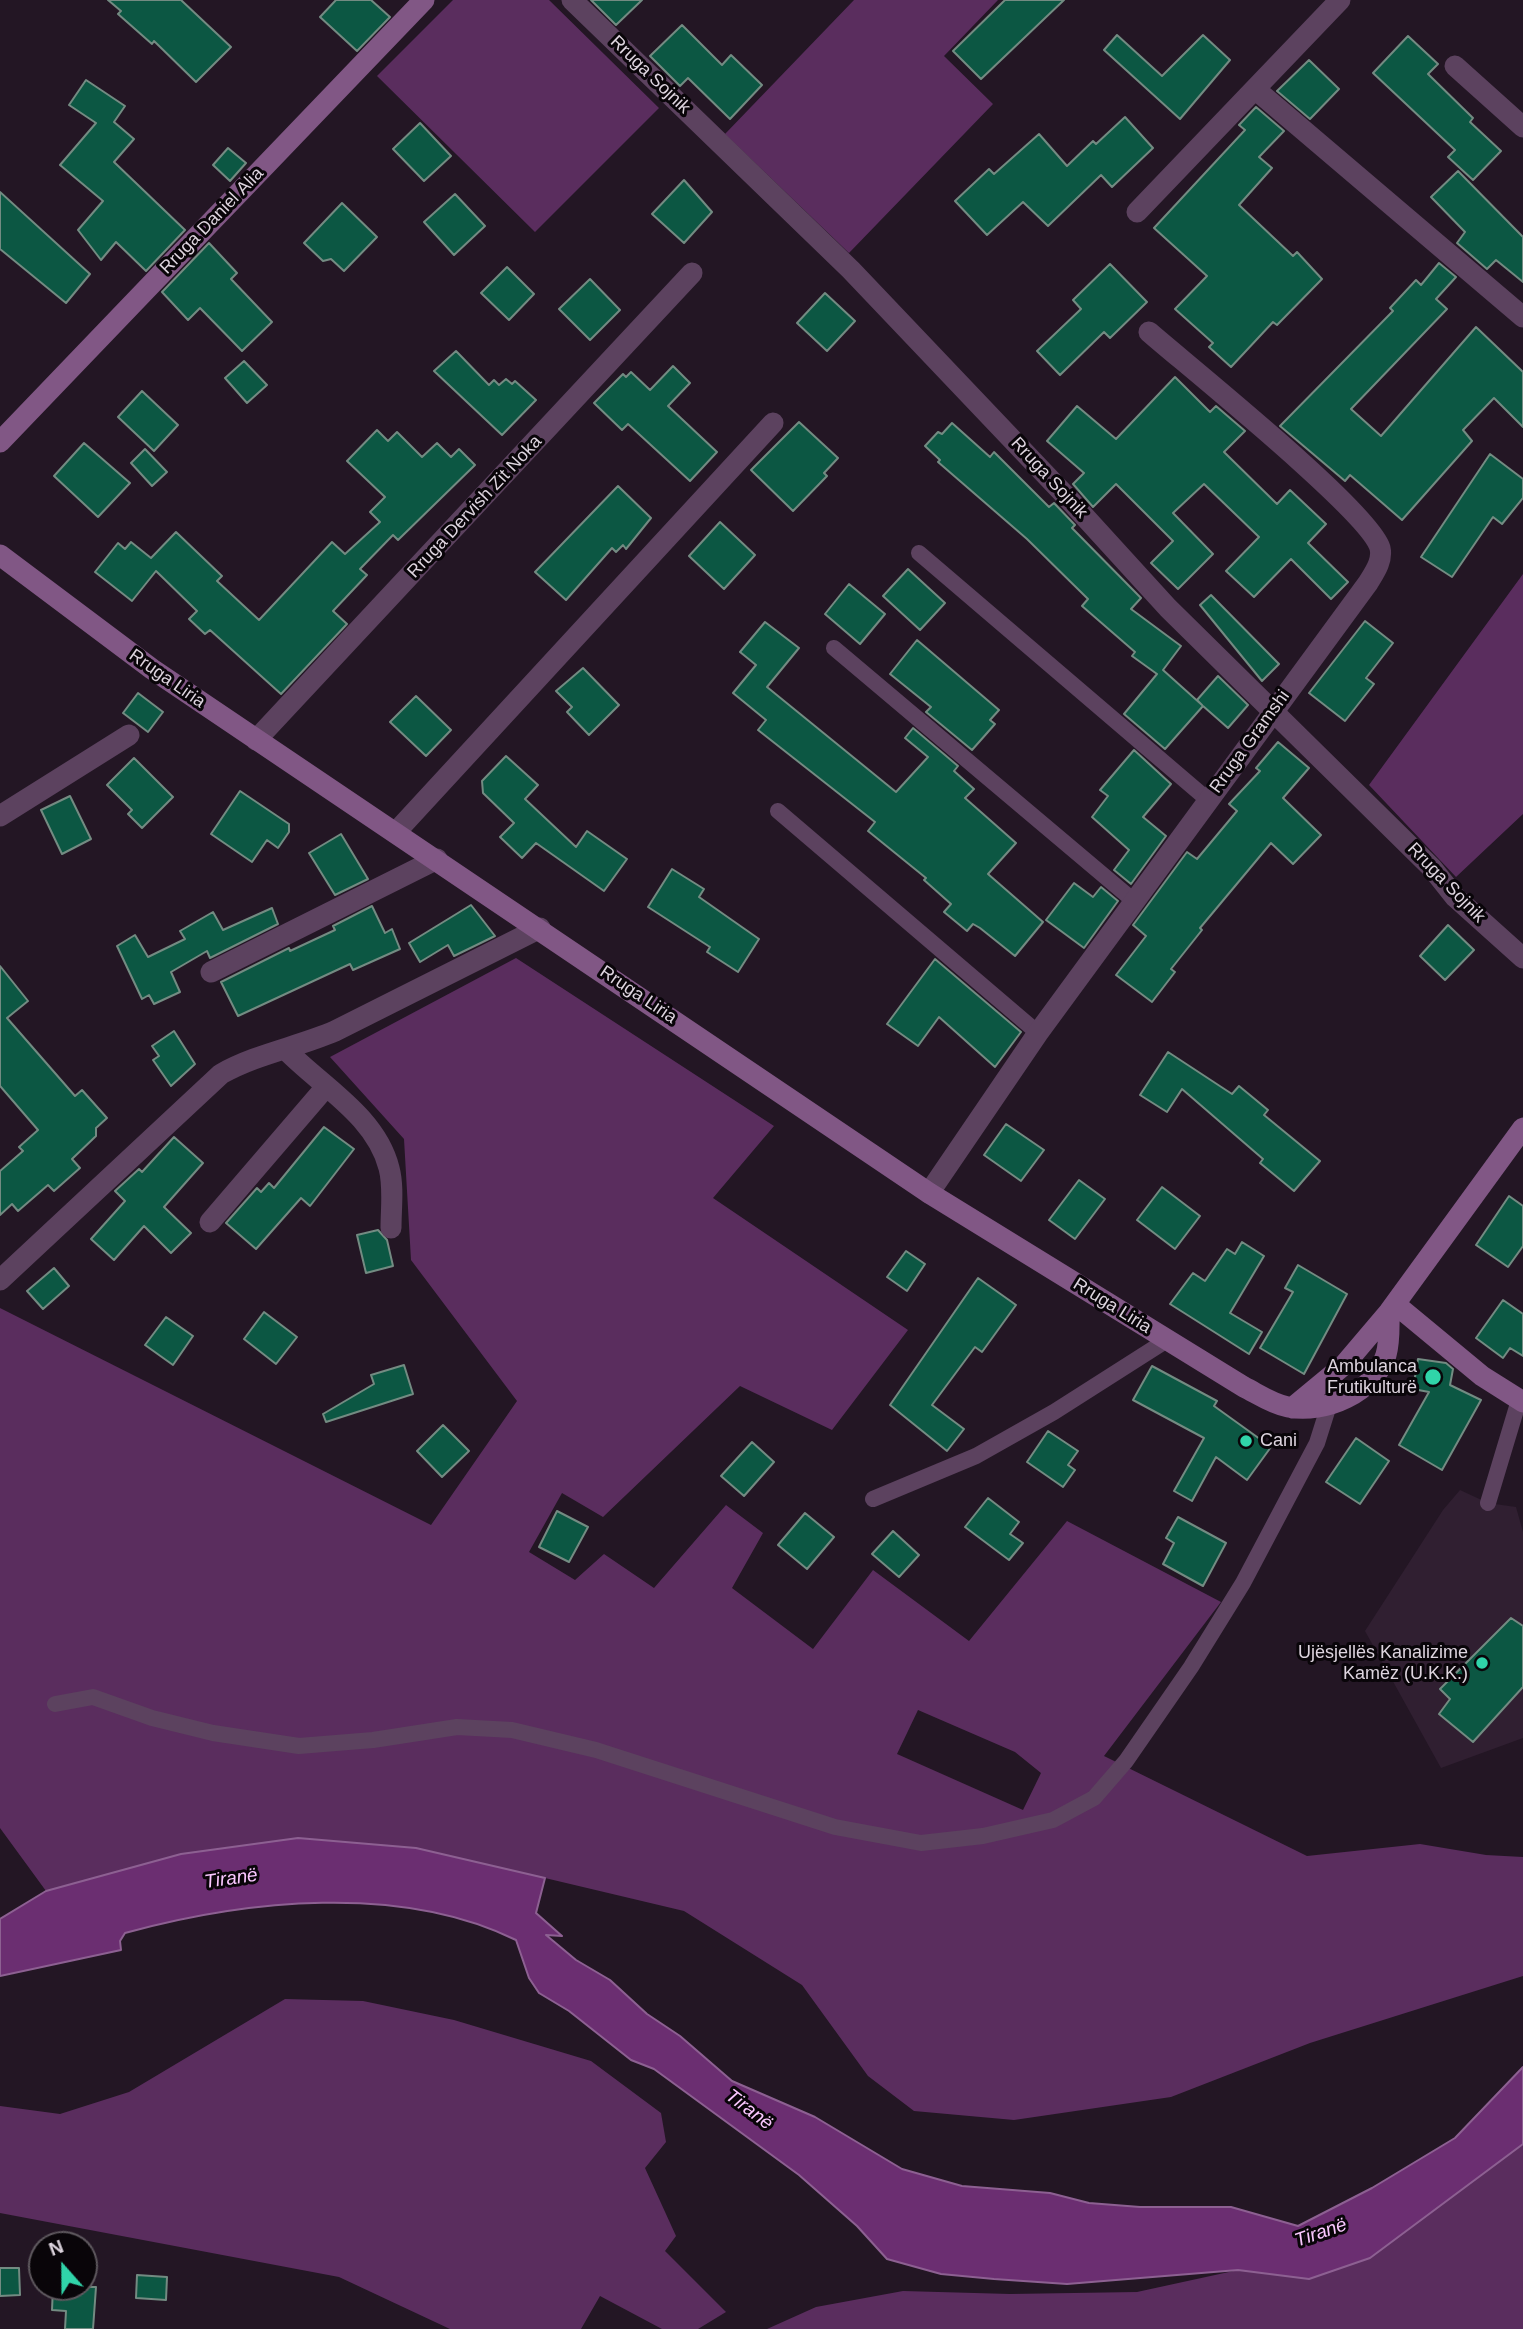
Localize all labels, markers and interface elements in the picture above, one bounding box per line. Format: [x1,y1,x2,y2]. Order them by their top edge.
street label: Rruga Sojnik [605,31,695,119]
street label: Rruga Daniel Alia [156,163,268,279]
street label: Rruga Dervish Zit Noka [403,431,547,583]
street label: Rruga Sojnik [1006,433,1092,523]
street label: Rruga Liria [125,645,209,713]
street label: Rruga Gramshi [1205,686,1295,798]
street label: Rruga Sojnik [1402,838,1490,928]
street label: Rruga Liria [595,961,681,1029]
street label: Rruga Liria [1069,1274,1155,1338]
place label: Ambulanca Frutikulturë [1327,1356,1417,1398]
marker: Ambulanca Frutikulturë [1423,1367,1443,1387]
place label: Cani [1260,1430,1297,1452]
marker: Cani [1238,1433,1254,1449]
place label: Ujësjellës Kanalizime Kamëz (U.K.K.) [1298,1642,1468,1684]
marker: Ujësjellës Kanalizime Kamëz (U.K.K.) [1474,1655,1490,1671]
water label: Tiranë [203,1864,259,1894]
water label: Tiranë [721,2085,777,2135]
water label: Tiranë [1292,2213,1350,2253]
north arrow [28,2231,98,2301]
text: N [46,2236,66,2260]

